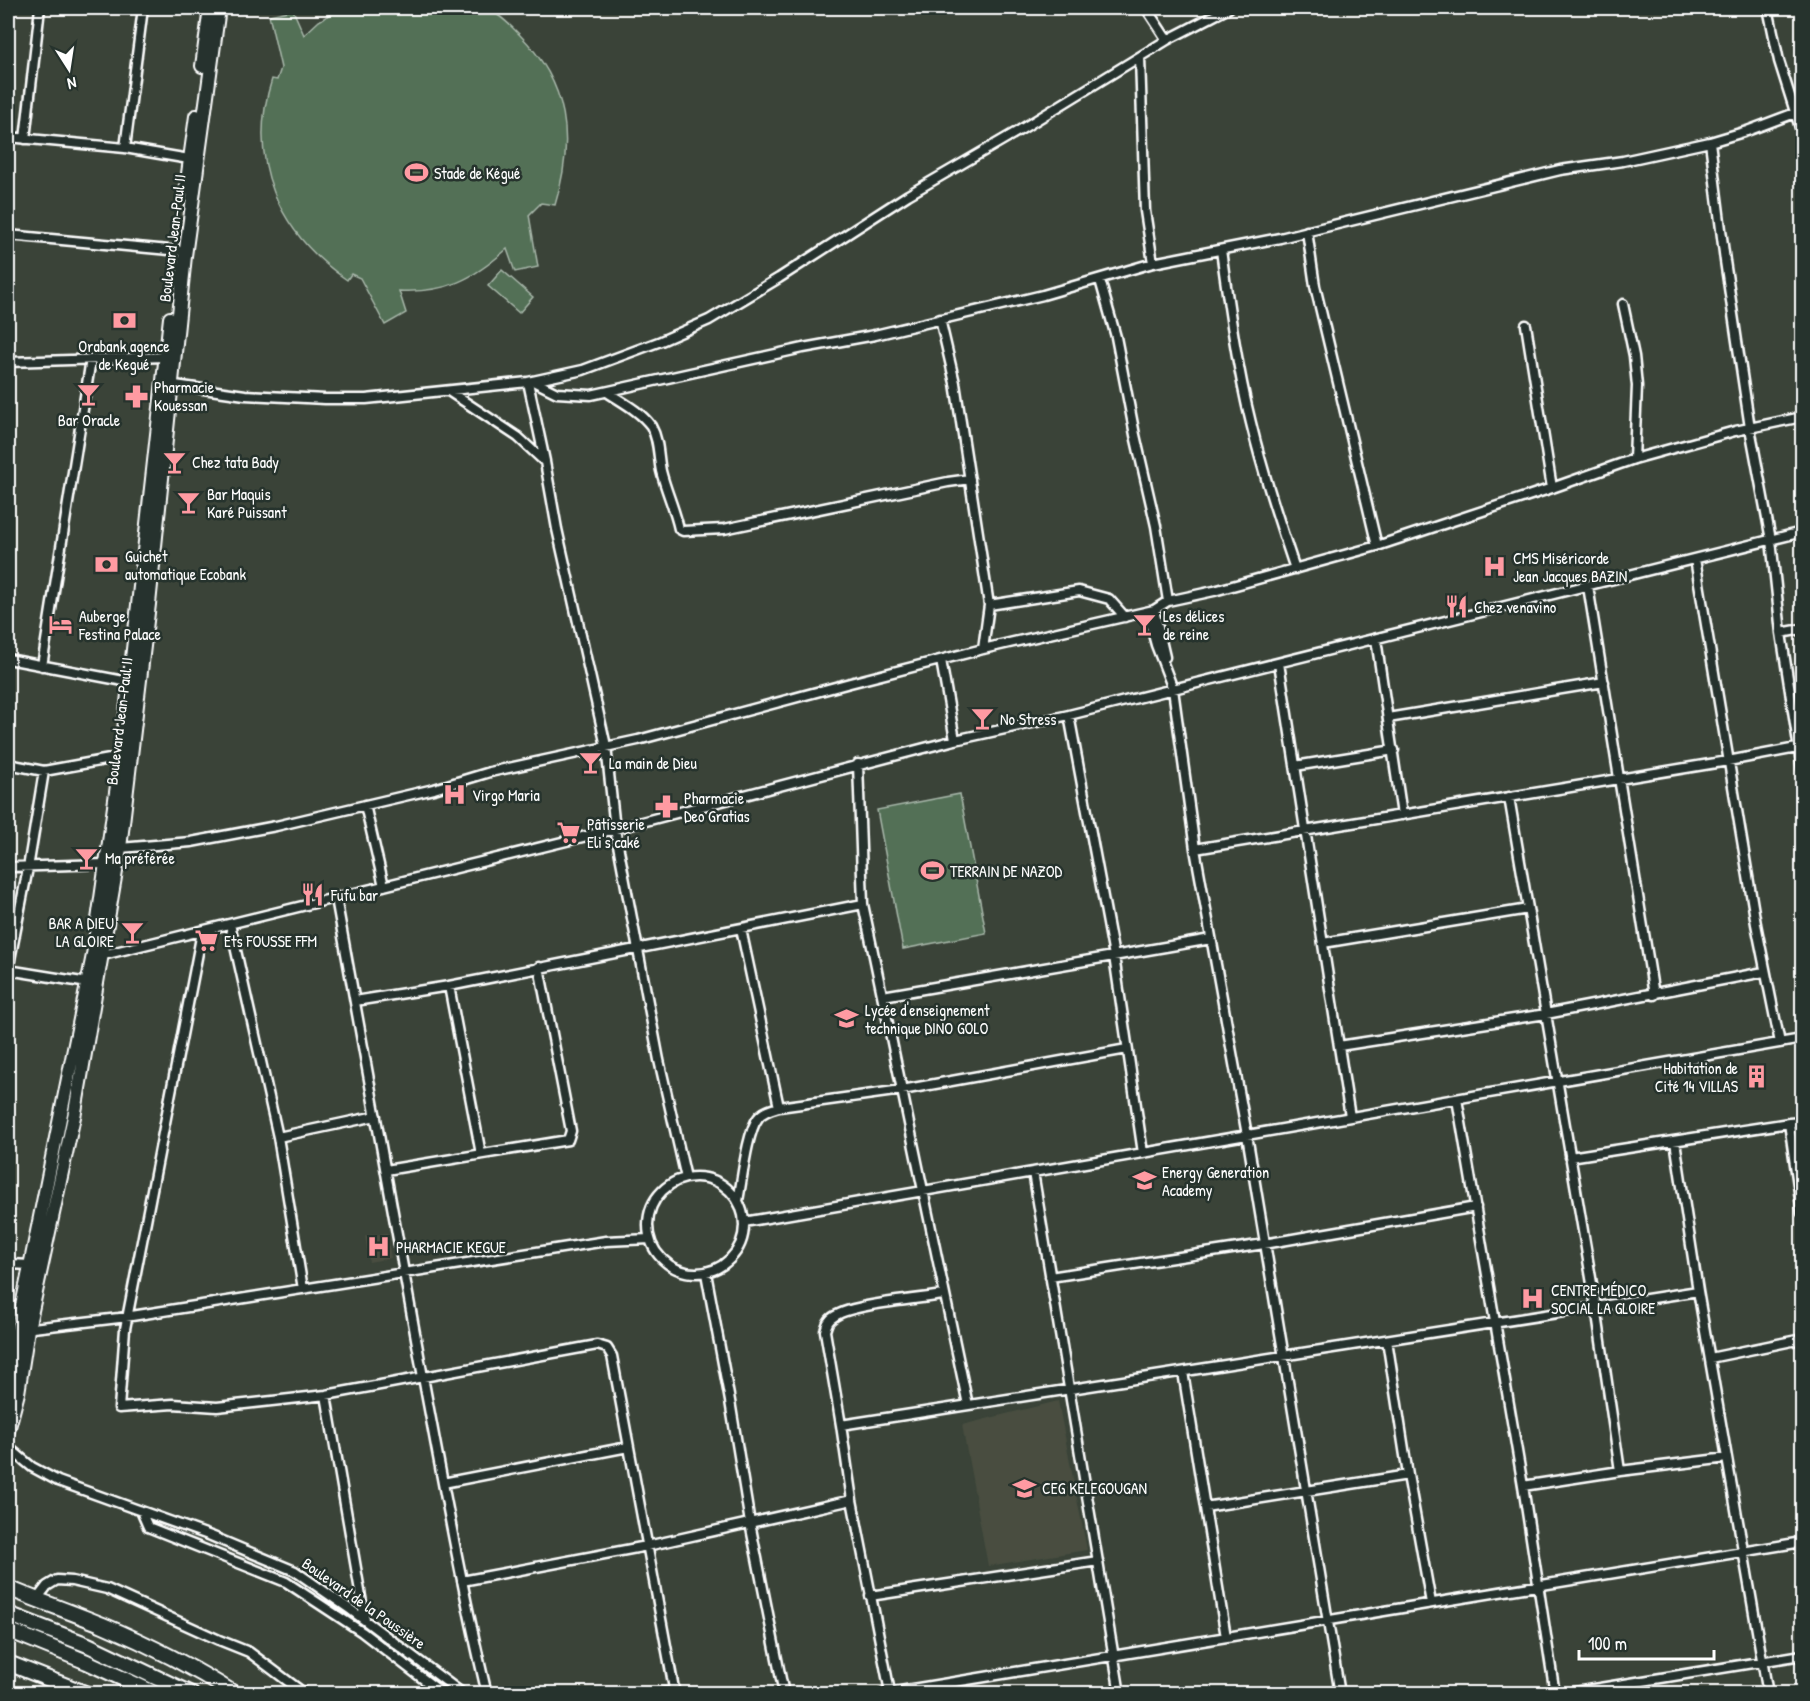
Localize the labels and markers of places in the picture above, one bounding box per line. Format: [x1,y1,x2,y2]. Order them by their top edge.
sports icon: Stade de Kégué [403,160,429,186]
place label: Stade de Kégué [434,162,521,184]
bank icon: Orabank agence de Kegué [111,308,137,334]
place label: Orabank agence de Kegué [78,335,170,375]
place label: Pharmacie Kouessan [154,376,215,416]
bar icon: Bar Oracle [76,382,102,408]
pharmacy icon: Pharmacie Kouessan [123,383,149,409]
place label: Bar Oracle [58,409,121,431]
bar icon: Chez tata Bady [161,449,187,475]
place label: Chez tata Bady [192,451,279,473]
place label: Bar Maquis Karé Puissant [207,483,287,523]
bar icon: Bar Maquis Karé Puissant [176,490,202,516]
place label: Guichet automatique Ecobank [125,545,247,585]
place label: CMS Miséricorde Jean Jacques BAZIN [1513,547,1627,587]
bank icon: Guichet automatique Ecobank [94,552,120,578]
hospital icon: CMS Miséricorde Jean Jacques BAZIN [1482,554,1508,580]
restaurant icon: Chez venavino [1443,594,1469,620]
place label: Chez venavino [1474,596,1557,618]
place label: Auberge Festina Palace [78,605,162,645]
place label: Les délices de reine [1163,605,1224,645]
hotel icon: Auberge Festina Palace [48,612,74,638]
bar icon: Les délices de reine [1132,612,1158,638]
bar icon: No Stress [969,706,995,732]
place label: No Stress [1000,708,1056,730]
bar icon: La main de Dieu [578,750,604,776]
place label: La main de Dieu [609,752,697,774]
hospital icon: Virgo Maria [441,782,467,808]
place label: Virgo Maria [472,784,540,806]
place label: Pharmacie Deo Gratias [684,787,750,827]
pharmacy icon: Pharmacie Deo Gratias [653,794,679,820]
place label: Pâtisserie Eli's caké [587,813,645,853]
supermarket icon: Pâtisserie Eli's caké [556,820,582,846]
bar icon: Ma préférée [74,845,100,871]
place label: Ma préférée [105,847,175,869]
sports icon: TERRAIN DE NAZOD [919,858,945,884]
place label: TERRAIN DE NAZOD [950,860,1063,882]
restaurant icon: Fufu bar [300,882,326,908]
place label: Fufu bar [330,884,378,906]
place label: BAR A DIEU LA GLOIRE [48,912,114,952]
bar icon: BAR A DIEU LA GLOIRE [119,919,145,945]
supermarket icon: Ets FOUSSE FFM [193,928,219,954]
place label: Ets FOUSSE FFM [224,930,317,952]
place label: Lycée d'enseignement technique DINO GOLO [865,999,990,1039]
school or university icon: Lycée d'enseignement technique DINO GOLO [834,1006,860,1032]
place label: Habitation de Cité 14 VILLAS [1655,1057,1739,1097]
building icon: Habitation de Cité 14 VILLAS [1743,1064,1769,1090]
place label: Energy Generation Academy [1162,1161,1269,1201]
school or university icon: Energy Generation Academy [1131,1168,1157,1194]
hospital icon: PHARMACIE KEGUE [365,1234,391,1260]
place label: PHARMACIE KEGUE [396,1236,506,1258]
place label: CENTRE MÉDICO SOCIAL LA GLOIRE [1551,1279,1655,1319]
hospital icon: CENTRE MÉDICO SOCIAL LA GLOIRE [1520,1286,1546,1312]
school or university icon: CEG KELEGOUGAN [1011,1475,1037,1501]
place label: CEG KELEGOUGAN [1042,1477,1147,1499]

